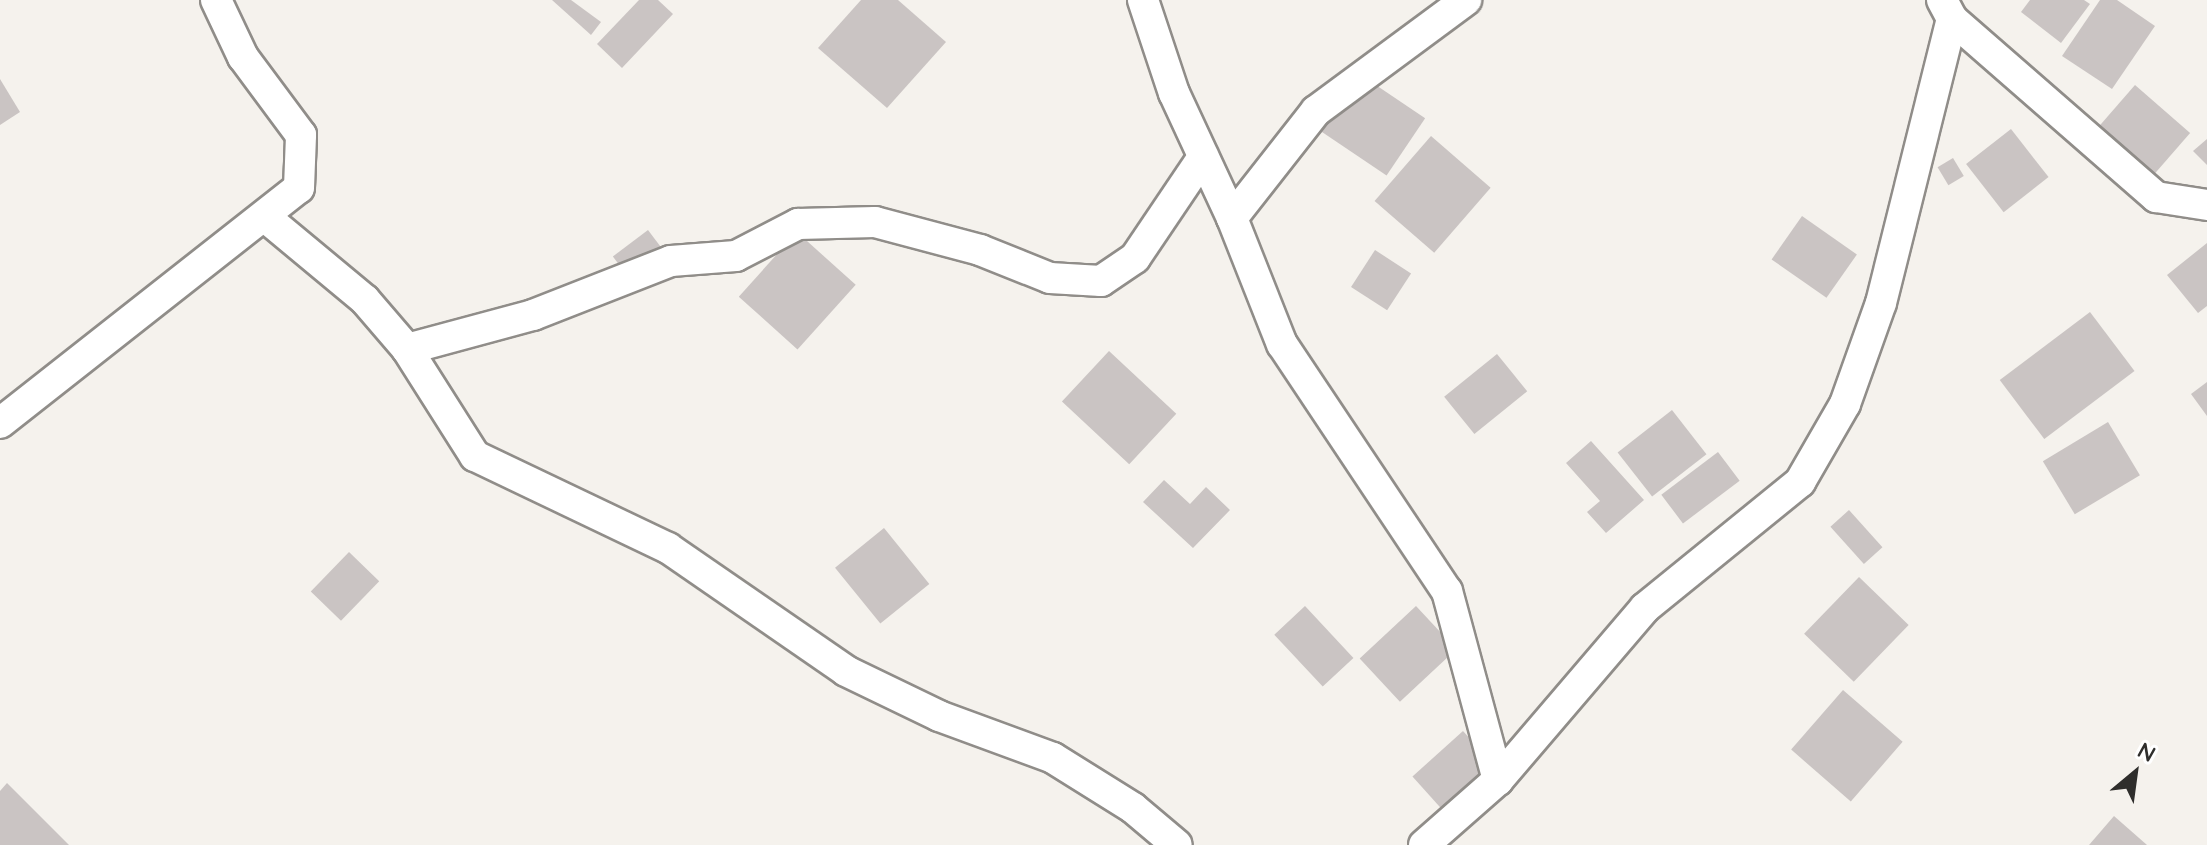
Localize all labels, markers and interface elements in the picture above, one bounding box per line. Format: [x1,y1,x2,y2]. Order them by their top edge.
north arrow [2095,733,2175,813]
text: N [2133,736,2160,768]

